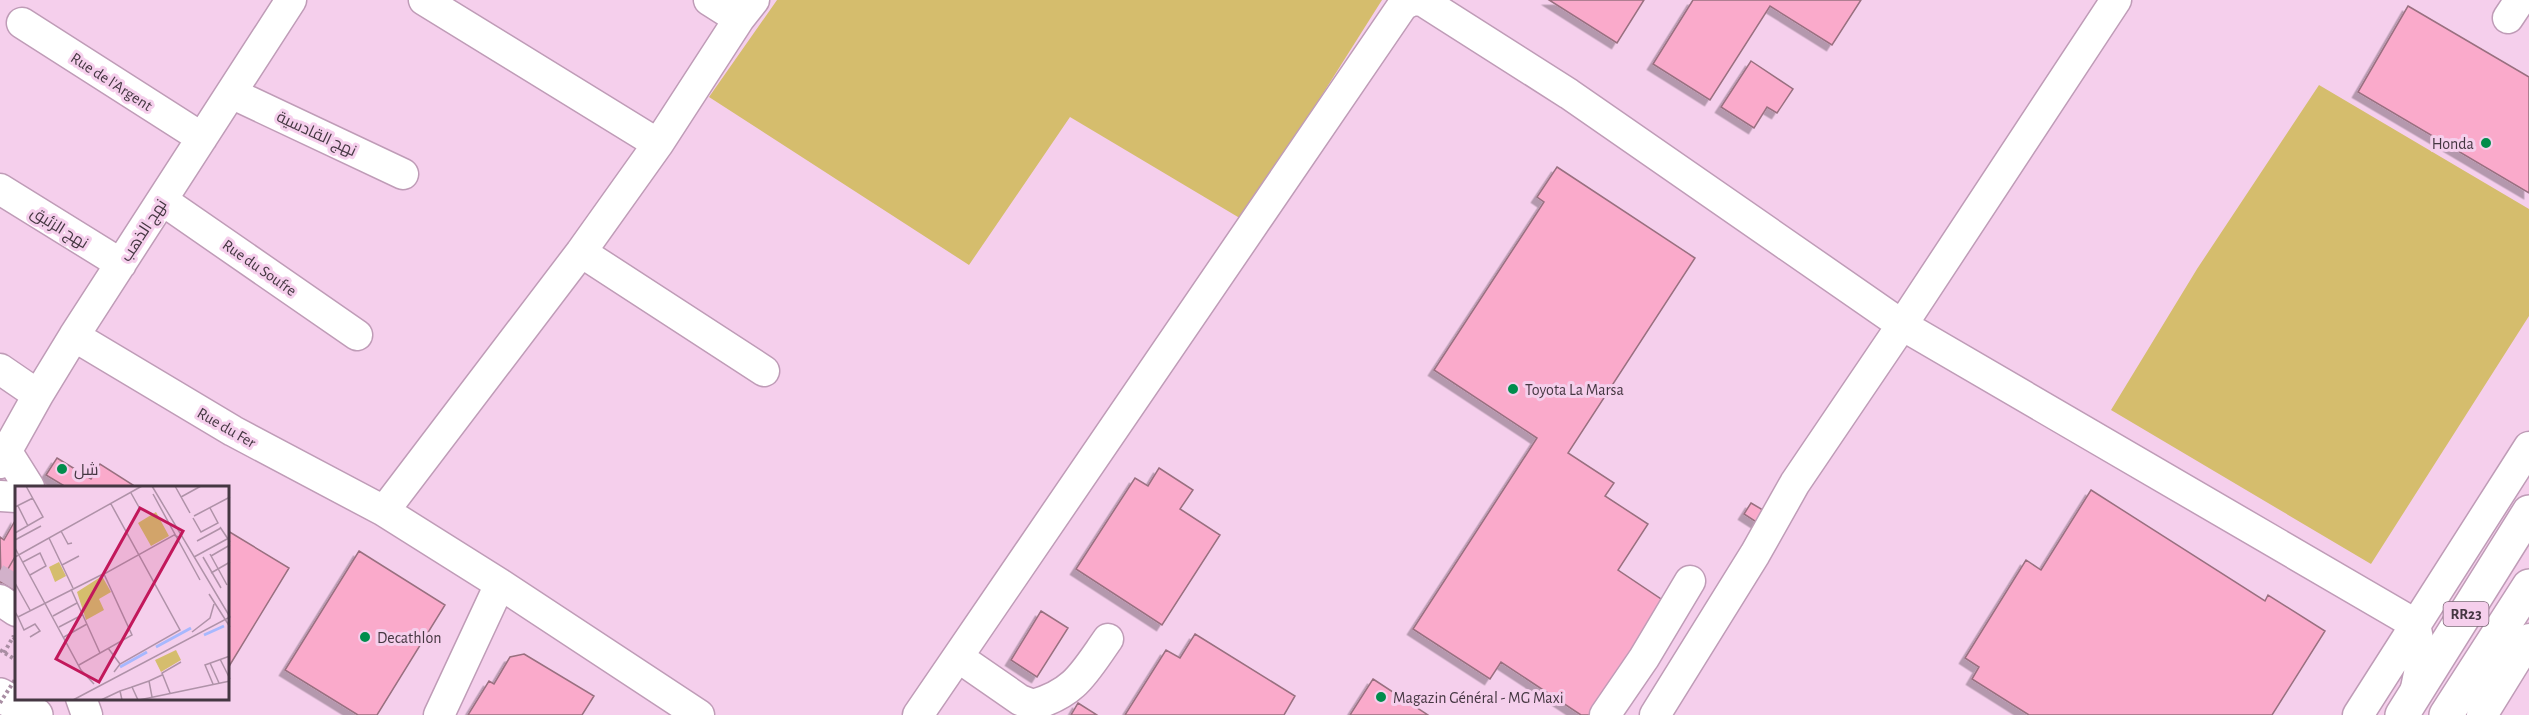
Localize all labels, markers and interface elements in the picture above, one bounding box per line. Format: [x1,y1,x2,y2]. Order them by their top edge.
street label: Rue de l'Argent [68,50,155,114]
street label: نهج القادسية [273,108,359,162]
place label: Honda [2432,136,2474,152]
marker: Honda [2479,136,2493,150]
street label: نهج الذهب [118,197,172,266]
street label: نهج الزئبق [26,204,91,254]
street label: Rue du Soufre [219,237,299,299]
marker: Toyota La Marsa [1506,382,1520,396]
place label: Toyota La Marsa [1525,382,1624,399]
street label: Rue du Fer [194,405,259,451]
place label: شل [74,461,98,480]
marker: شل [55,462,69,476]
inset map [15,486,230,700]
road number: RR23 [2444,602,2488,626]
marker: Decathlon [358,630,372,644]
place label: Decathlon [377,630,441,646]
marker: Magazin Général - MG Maxi [1374,690,1388,704]
place label: Magazin Général - MG Maxi [1393,690,1564,706]

